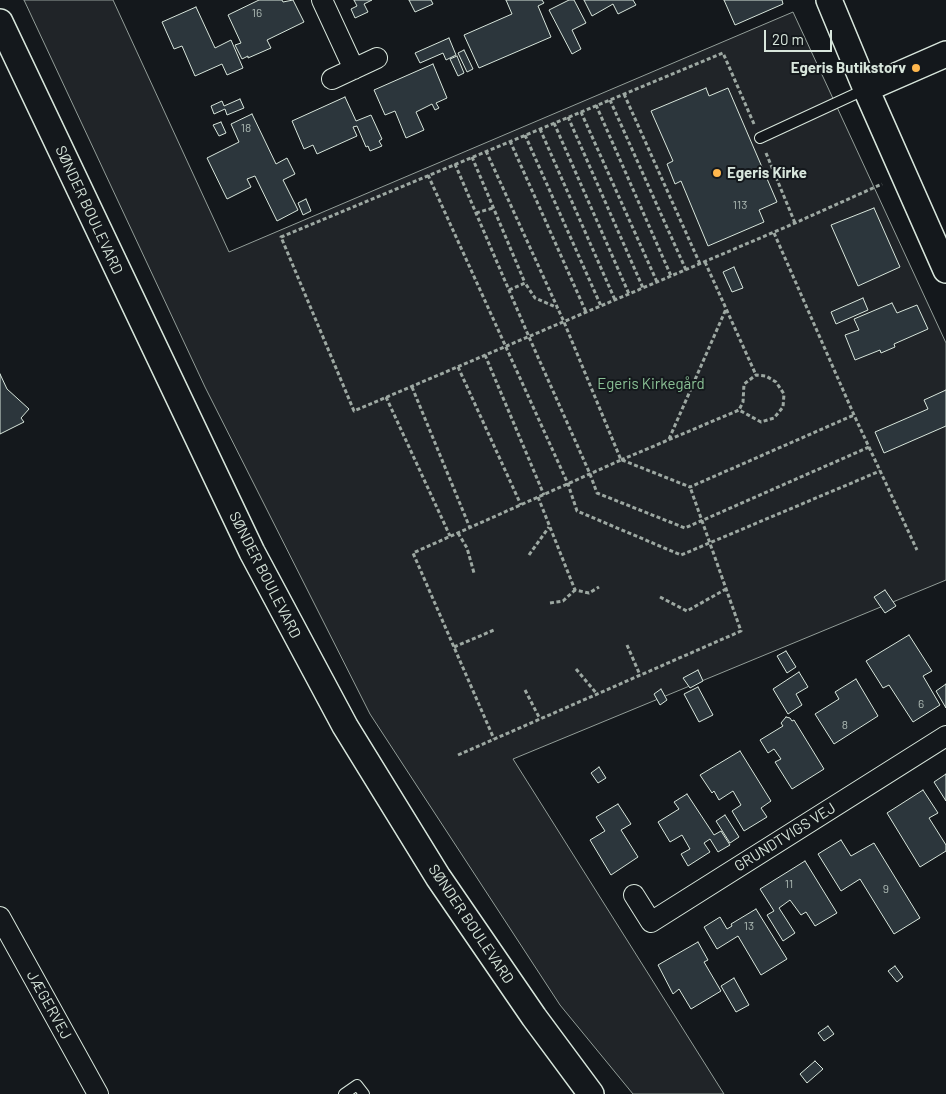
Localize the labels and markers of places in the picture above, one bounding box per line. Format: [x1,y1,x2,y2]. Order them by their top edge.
place label: Egeris Butikstorv [791,59,906,77]
marker: Egeris Butikstorv [910,62,922,74]
place label: Egeris Kirke [727,164,807,182]
marker: Egeris Kirke [711,167,723,179]

